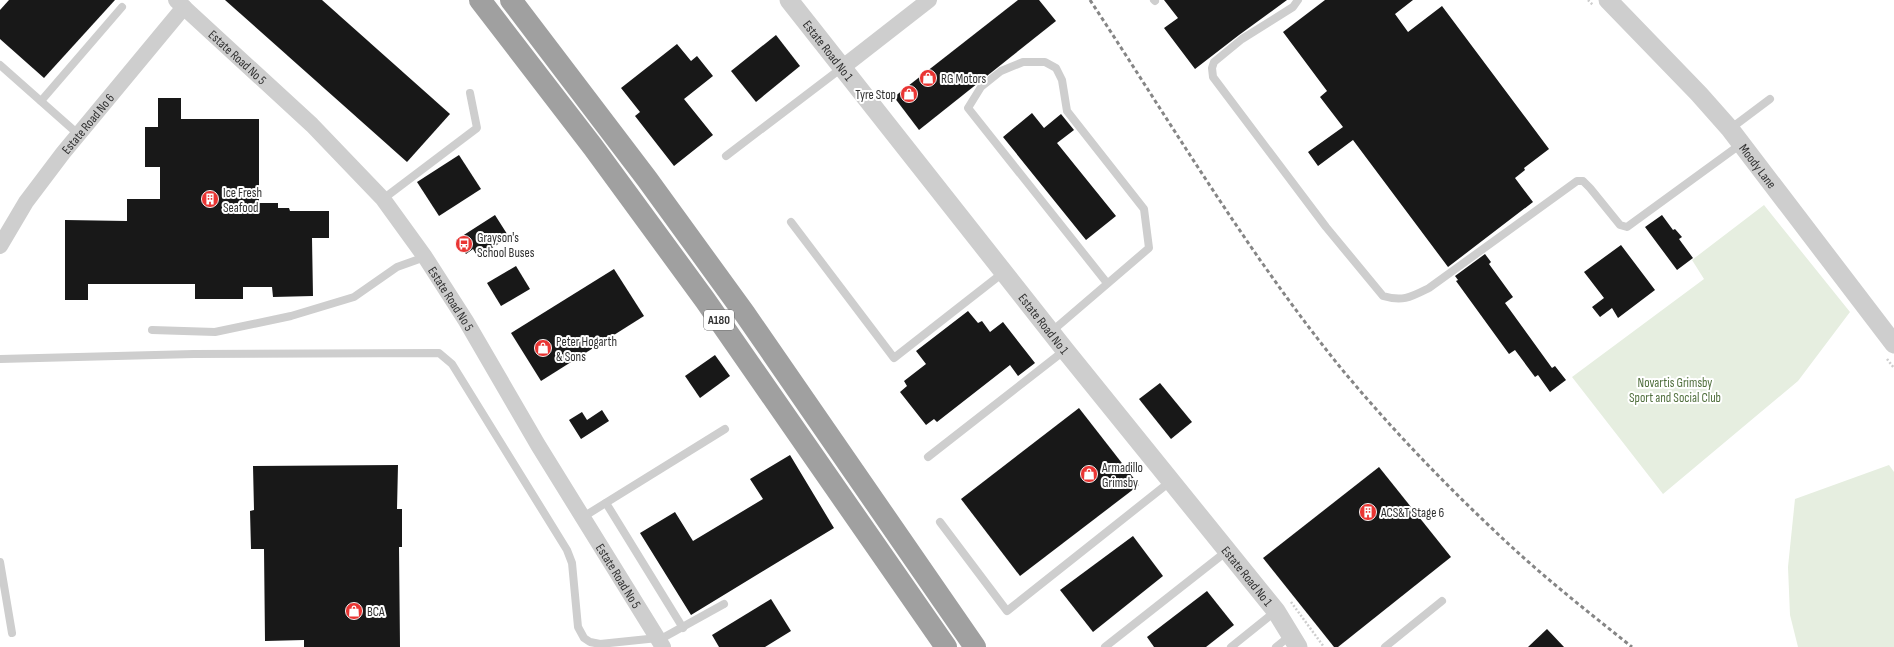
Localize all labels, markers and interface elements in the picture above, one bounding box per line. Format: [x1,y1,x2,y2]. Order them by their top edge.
street label: Estate Road No 1 [799,17,857,85]
street label: Estate Road No 5 [205,27,270,88]
shop icon: RG Motors [918,68,938,88]
place label: RG Motors [941,71,986,87]
shop icon: Tyre Stop [899,84,919,104]
place label: Tyre Stop [855,87,896,103]
street label: Estate Road No 6 [59,90,118,157]
street label: Moody Lane [1735,141,1779,192]
place label: Ice Fresh Seafood [223,185,262,216]
building icon: Ice Fresh Seafood [200,189,220,209]
place label: Grayson's School Buses [477,230,535,261]
bus stop icon: Grayson's School Buses [454,234,474,254]
street label: Estate Road No 5 [424,264,477,334]
street label: Estate Road No 1 [1015,291,1072,358]
road number: A180 [704,310,734,330]
place label: Peter Hogarth & Sons [556,334,617,365]
shop icon: Peter Hogarth & Sons [533,338,553,358]
park label: Novartis Grimsby Sport and Social Club [1629,375,1721,406]
place label: Armadillo Grimsby [1101,460,1143,491]
shop icon: Armadillo Grimsby [1079,464,1099,484]
building icon: ACS&T Stage 6 [1358,502,1378,522]
place label: ACS&T Stage 6 [1380,505,1444,521]
street label: Estate Road No 5 [592,541,644,612]
street label: Estate Road No 1 [1218,543,1276,610]
shop icon: BCA [344,601,364,621]
place label: BCA [367,604,385,620]

